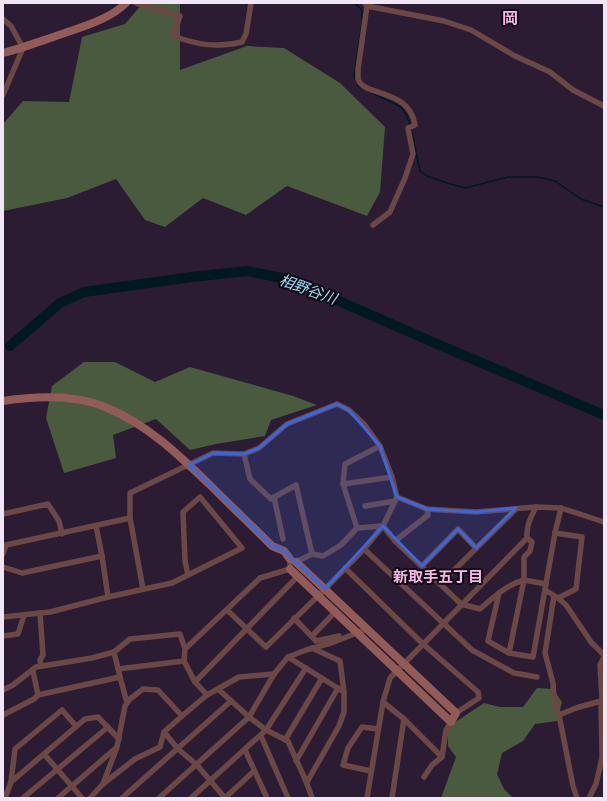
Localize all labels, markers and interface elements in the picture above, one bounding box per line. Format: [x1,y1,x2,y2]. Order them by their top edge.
district label: 岡 [502,7,518,29]
water label: 相野谷川 [276,269,342,310]
district label: 新取手五丁目 [393,566,483,587]

